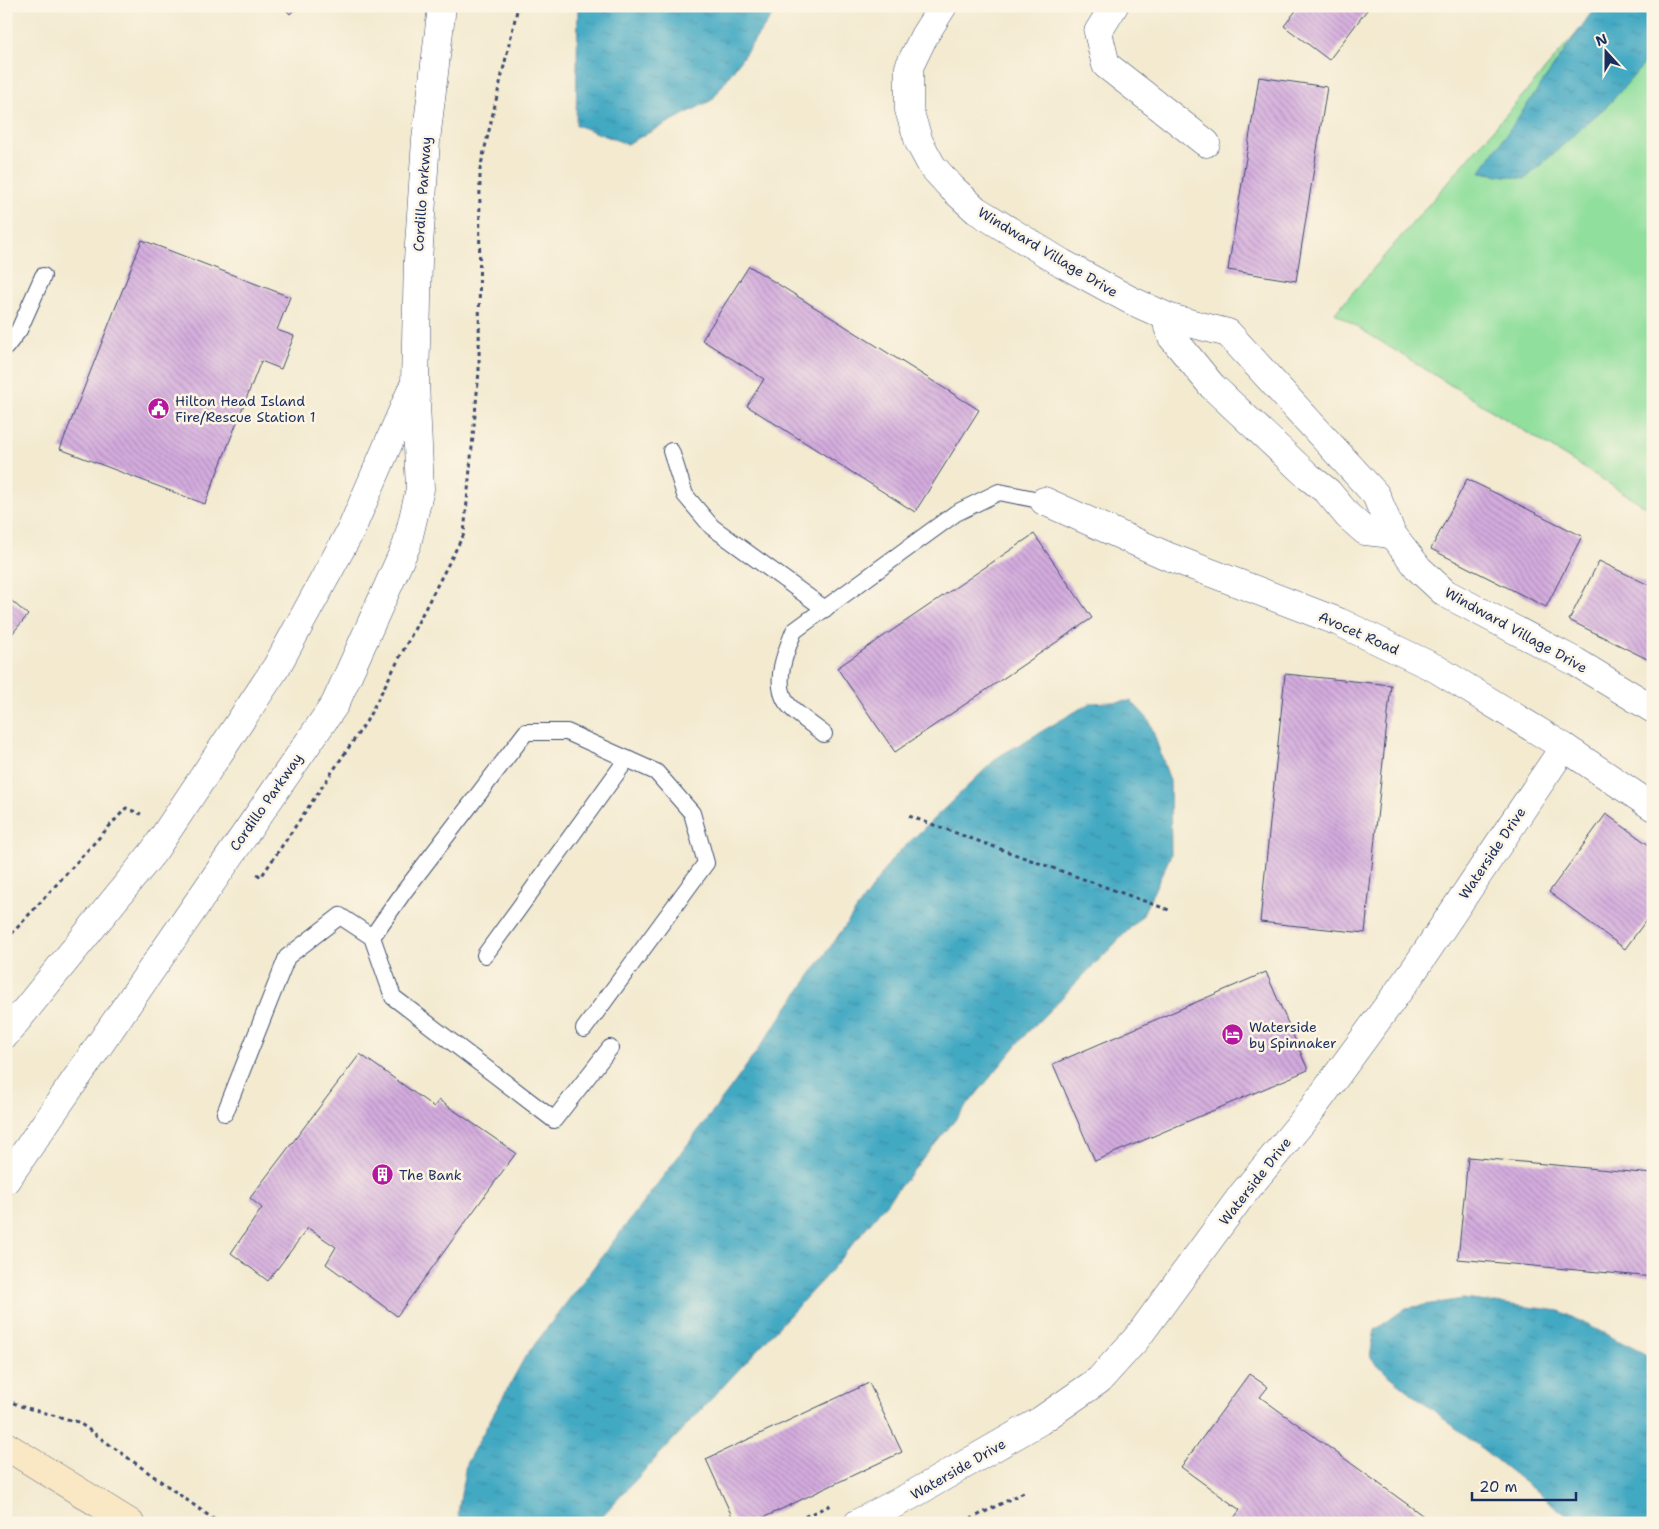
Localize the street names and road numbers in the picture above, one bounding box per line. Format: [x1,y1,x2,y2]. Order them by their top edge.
street label: Cordillo Parkway [409,136,435,252]
street label: Windward Village Drive [975,203,1121,301]
street label: Windward Village Drive [1442,583,1591,677]
street label: Avocet Road [1316,607,1402,659]
street label: Cordillo Parkway [226,750,306,854]
street label: Waterside Drive [1455,804,1529,902]
street label: Waterside Drive [1215,1133,1295,1229]
street label: Waterside Drive [907,1434,1009,1504]

